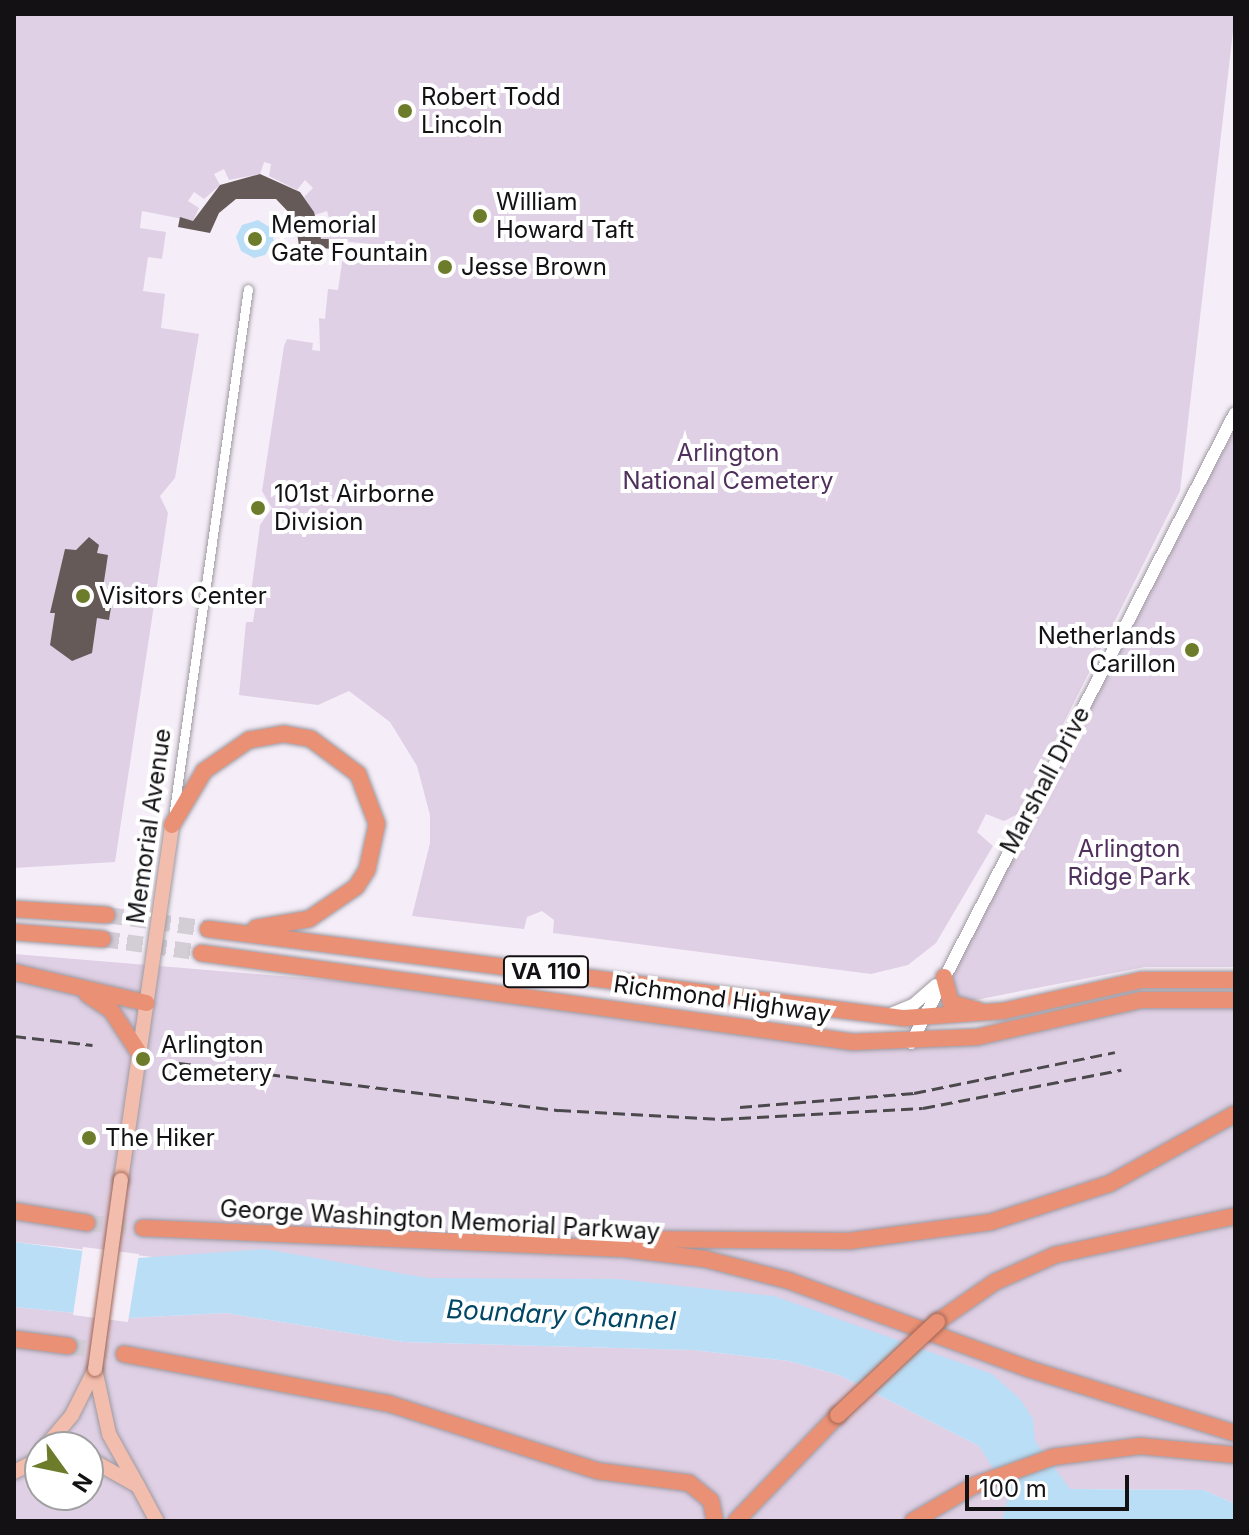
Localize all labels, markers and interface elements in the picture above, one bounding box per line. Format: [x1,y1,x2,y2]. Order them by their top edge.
place label: Robert Todd Lincoln [421,83,561,139]
marker: Robert Todd Lincoln [396,102,414,120]
place label: William Howard Taft [496,188,634,244]
marker: William Howard Taft [471,207,489,225]
place label: Memorial Gate Fountain [271,211,428,267]
marker: Memorial Gate Fountain [246,230,264,248]
place label: Jesse Brown [461,253,607,281]
marker: Jesse Brown [436,258,454,276]
park label: Arlington National Cemetery [623,439,833,495]
place label: 101st Airborne Division [274,480,435,536]
marker: 101st Airborne Division [249,499,267,517]
place label: Visitors Center [99,582,267,610]
marker: Visitors Center [74,587,92,605]
place label: Netherlands Carillon [1038,622,1176,678]
marker: Netherlands Carillon [1183,641,1201,659]
street label: Marshall Drive [994,702,1096,858]
street label: Memorial Avenue [121,727,177,925]
park label: Arlington Ridge Park [1068,835,1190,891]
road number: VA 110 [502,954,590,990]
street label: Richmond Highway [612,969,832,1029]
place label: Arlington Cemetery [161,1031,272,1087]
marker: Arlington Cemetery [132,1048,154,1070]
place label: The Hiker [105,1124,215,1152]
marker: The Hiker [80,1129,98,1147]
street label: George Washington Memorial Parkway [219,1194,661,1246]
water label: Boundary Channel [445,1293,677,1337]
north arrow [24,1431,104,1511]
scale bar [969,1459,1133,1509]
text: N [67,1469,98,1497]
text: 100 m [979,1474,1047,1503]

